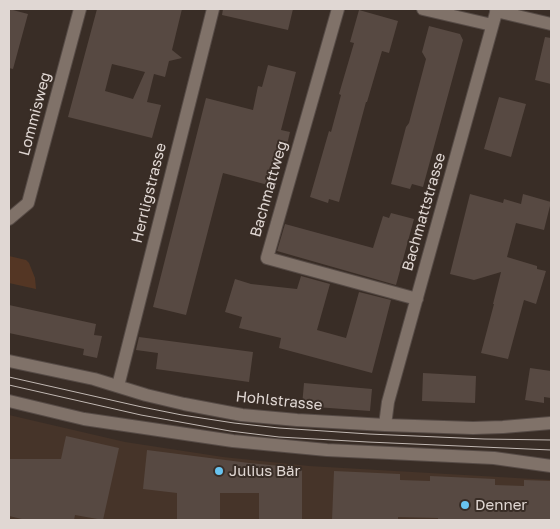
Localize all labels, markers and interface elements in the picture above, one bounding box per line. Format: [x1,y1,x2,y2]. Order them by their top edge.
street label: Lommisweg [15,70,55,158]
street label: Bachmattweg [247,139,291,239]
street label: Herrligstrasse [128,141,170,245]
street label: Bachmattstrasse [399,151,449,273]
street label: Hohlstrasse [235,387,323,415]
place label: Julius Bär [229,462,300,480]
marker: Julius Bär [213,465,225,477]
place label: Denner [475,496,527,514]
marker: Denner [459,499,471,511]

